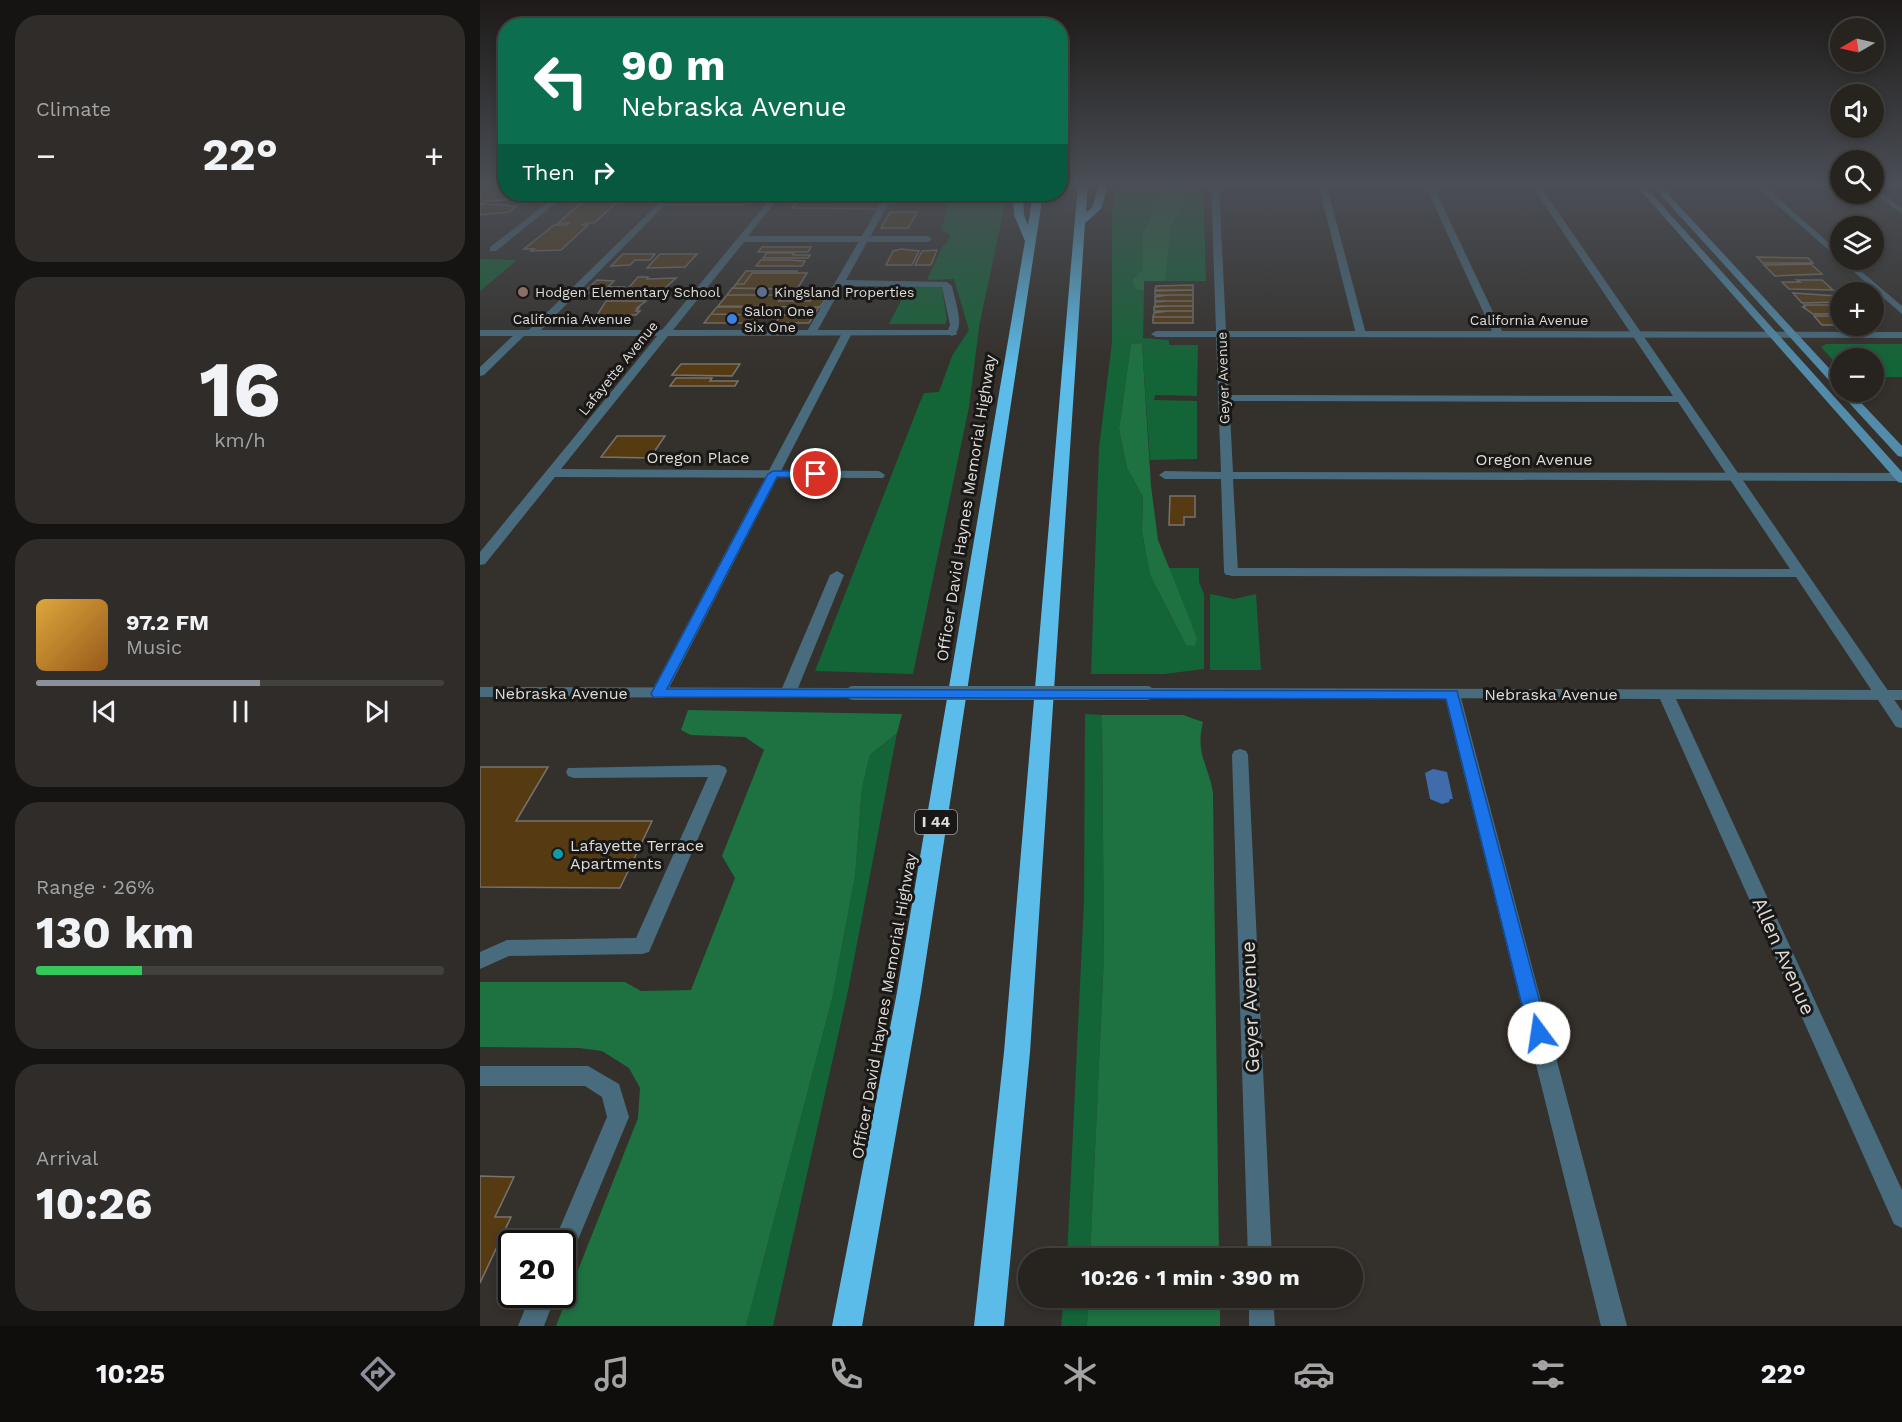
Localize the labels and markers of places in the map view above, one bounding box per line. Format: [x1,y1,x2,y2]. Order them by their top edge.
place label: Hodgen Elementary School [535,284,721,300]
place label: Kingsland Properties [774,284,914,300]
marker: Hodgen Elementary School [516,285,530,299]
marker: Kingsland Properties [755,285,769,299]
place label: Salon One Six One [744,303,814,335]
marker: Salon One Six One [725,312,739,326]
pin [790,448,841,499]
place label: Lafayette Terrace Apartments [570,836,704,873]
marker: Lafayette Terrace Apartments [551,847,565,861]

